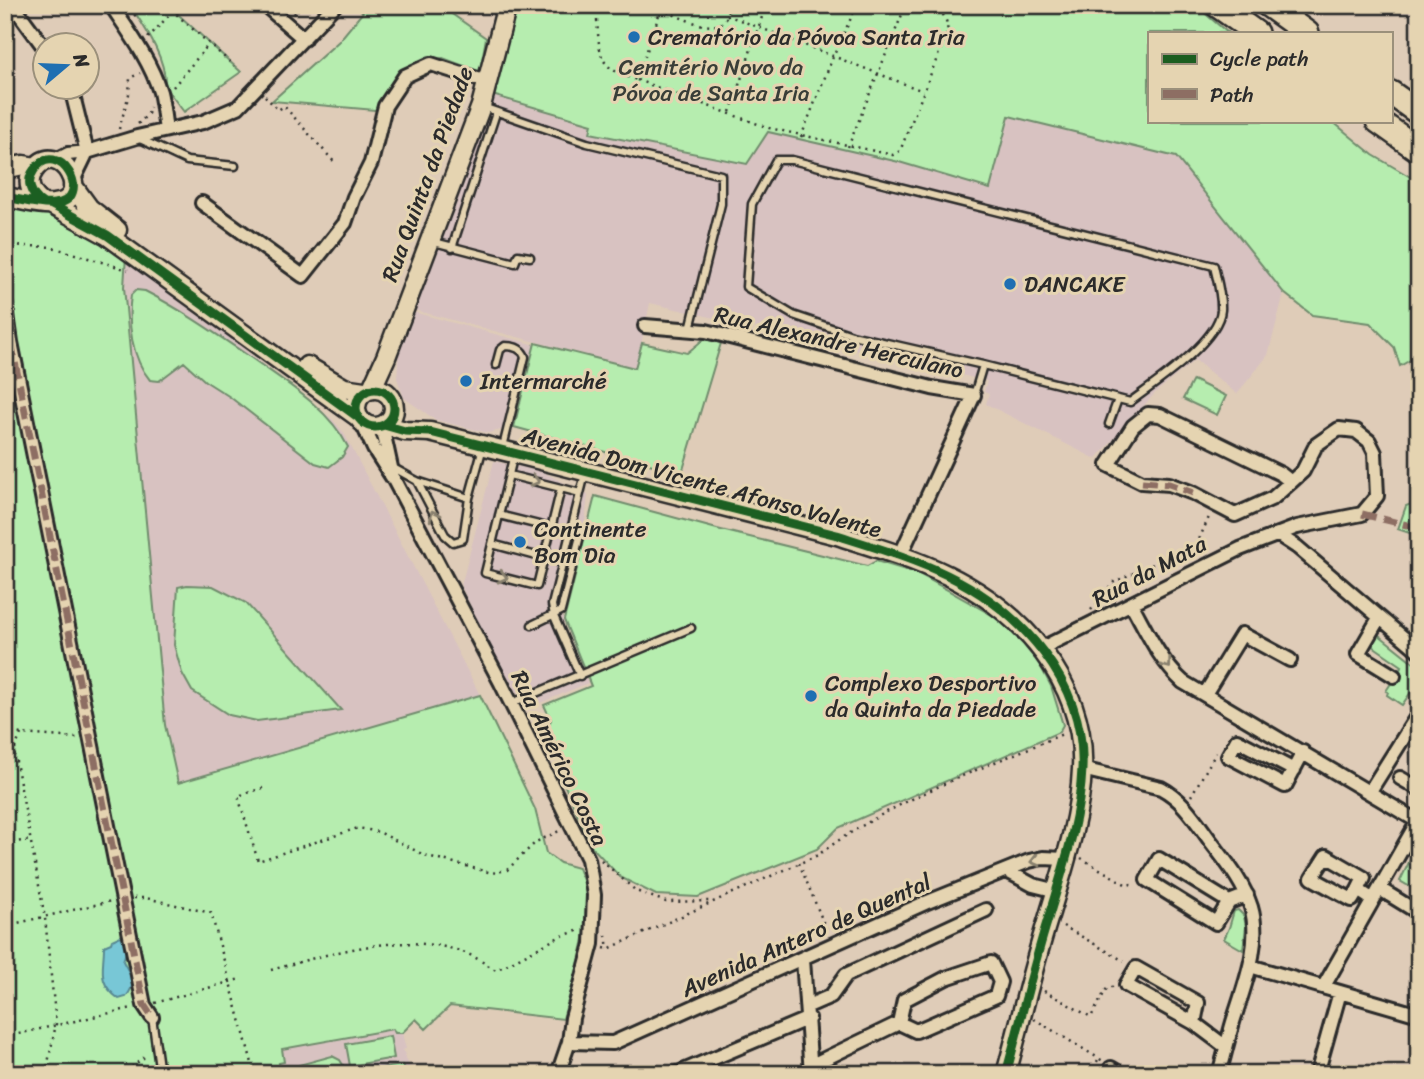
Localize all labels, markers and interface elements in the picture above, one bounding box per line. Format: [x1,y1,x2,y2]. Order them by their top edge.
place label: Crematório da Póvoa Santa Iria [648,17,965,58]
marker: Crematório da Póvoa Santa Iria [626,29,642,45]
north arrow [32,32,102,102]
legend [1148,32,1392,122]
text: Cycle path [1210,40,1309,78]
park label: Cemitério Novo da Póvoa de Santa Iria [612,47,810,114]
text: N [64,48,100,73]
street label: Rua Quinta da Piedade [369,60,486,288]
text: Path [1210,76,1253,114]
place label: DANCAKE [1024,264,1126,305]
marker: DANCAKE [1002,276,1018,292]
street label: Rua Alexandre Herculano [710,294,967,391]
place label: Intermarché [479,361,607,402]
marker: Intermarché [458,373,474,389]
street label: Avenida Dom Vicente Afonso Valente [517,414,886,550]
one-way arrow [529,473,541,487]
one-way arrow [429,509,443,522]
place label: Continente Bom Dia [534,509,647,576]
street label: Rua da Mata [1084,524,1215,619]
marker: Continente Bom Dia [512,534,528,550]
one-way arrow [496,569,508,583]
one-way arrow [1158,656,1171,668]
street label: Rua Américo Costa [499,663,620,854]
place label: Complexo Desportivo da Quinta da Piedade [825,663,1037,730]
marker: Complexo Desportivo da Quinta da Piedade [803,688,819,704]
one-way arrow [1029,853,1041,867]
street label: Avenida Antero de Quental [673,862,938,1010]

